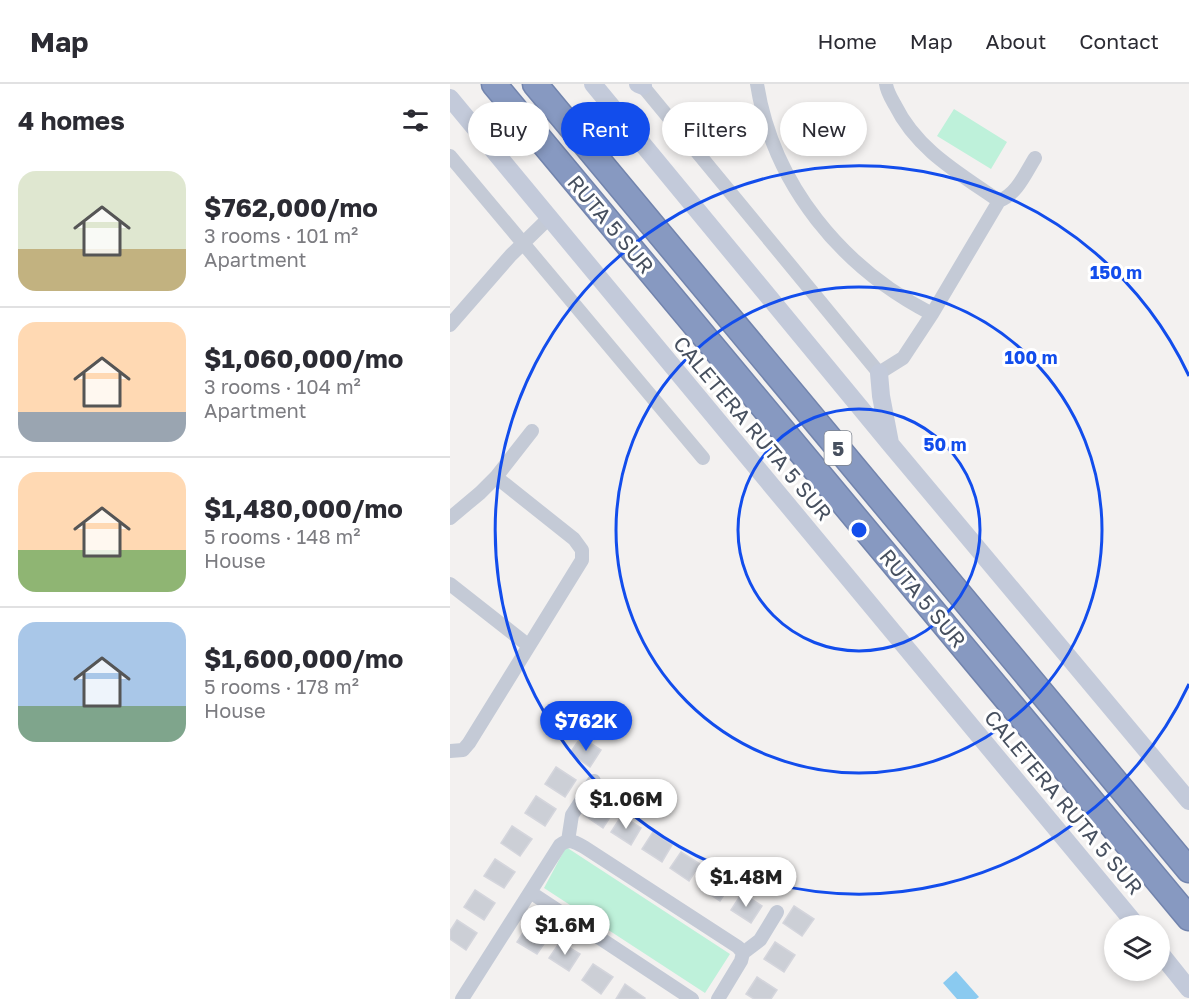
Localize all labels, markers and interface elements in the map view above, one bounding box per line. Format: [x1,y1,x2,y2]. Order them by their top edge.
text: Map [30,25,88,58]
text: Home [817,28,877,54]
text: Map [910,28,953,54]
text: About [986,28,1046,54]
text: Contact [1079,28,1159,54]
chip: Buy [468,102,549,156]
chip: Rent [561,102,650,156]
chip: Filters [662,102,768,156]
chip: New [780,102,867,156]
icon: filters [399,104,432,137]
text: 4 homes [18,105,125,136]
street label: RUTA 5 SUR [562,169,660,279]
text: $762,000/mo [204,192,378,223]
icon: home [66,195,138,267]
text: 3 rooms · 101 m² [204,223,358,247]
text: Apartment [204,247,307,271]
text: 150 m [1090,261,1142,283]
street label: CALETERA RUTA 5 SUR [668,331,838,525]
text: $1,060,000/mo [204,343,403,374]
icon: home [66,346,138,418]
text: 100 m [1005,346,1057,368]
text: 3 rooms · 104 m² [204,374,361,398]
text: Apartment [204,398,307,422]
road number: 5 [824,431,852,465]
text: 50 m [924,433,966,455]
text: $1,480,000/mo [204,493,403,524]
icon: home [66,496,138,568]
centre of rings [849,520,869,540]
text: 5 rooms · 148 m² [204,524,361,548]
street label: RUTA 5 SUR [874,543,972,653]
text: House [204,548,266,572]
text: $1,600,000/mo [204,643,403,674]
icon: home [66,646,138,718]
text: 5 rooms · 178 m² [204,674,359,698]
text: House [204,698,266,722]
pin: $762K [544,701,628,752]
street label: CALETERA RUTA 5 SUR [979,704,1149,900]
text: $762K [554,708,618,732]
pin: $1.06M [577,779,675,830]
text: $1.06M [589,786,663,810]
pin: $1.48M [697,857,795,908]
text: $1.48M [709,864,783,888]
pin: $1.6M [523,905,607,956]
text: $1.6M [535,912,595,936]
map controls [1104,915,1170,981]
button: layers [1104,915,1170,981]

